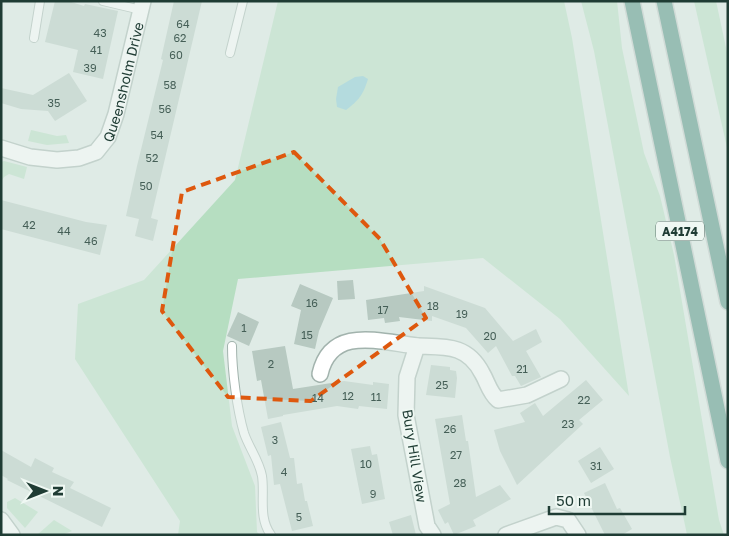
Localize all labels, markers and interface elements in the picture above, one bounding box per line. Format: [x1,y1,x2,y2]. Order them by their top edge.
house number: 64 [176,17,190,30]
street label: Queensholm Drive [98,20,146,144]
house number: 43 [93,26,107,39]
house number: 62 [173,31,187,44]
house number: 41 [90,43,102,56]
house number: 60 [169,48,183,61]
house number: 39 [83,61,97,74]
house number: 58 [163,78,177,91]
house number: 35 [48,96,60,109]
house number: 56 [158,102,172,115]
house number: 54 [150,128,164,141]
house number: 52 [146,151,158,164]
house number: 50 [139,179,153,192]
house number: 42 [22,218,36,231]
road number: A4174 [656,222,704,240]
house number: 44 [57,224,71,237]
house number: 46 [84,234,98,247]
house number: 16 [306,296,318,309]
house number: 18 [427,299,439,312]
house number: 17 [377,303,389,316]
house number: 19 [456,307,468,320]
house number: 1 [241,321,247,334]
house number: 15 [301,328,313,341]
house number: 20 [483,329,497,342]
house number: 2 [268,357,274,370]
house number: 21 [516,362,528,375]
house number: 25 [436,378,448,391]
house number: 12 [342,389,354,402]
house number: 11 [371,390,381,403]
house number: 14 [312,391,324,404]
house number: 22 [578,393,590,406]
street label: Bury Hill View [399,408,431,504]
house number: 23 [562,417,574,430]
house number: 26 [443,422,457,435]
house number: 3 [272,433,278,446]
house number: 27 [450,448,462,461]
house number: 10 [360,457,372,470]
house number: 31 [590,459,602,472]
house number: 4 [281,465,288,478]
north arrow [20,466,70,516]
house number: 28 [453,476,467,489]
scale bar [549,484,685,516]
text: N [50,486,67,496]
house number: 9 [370,487,376,500]
text: 50 m [556,491,591,509]
house number: 5 [296,510,302,523]

